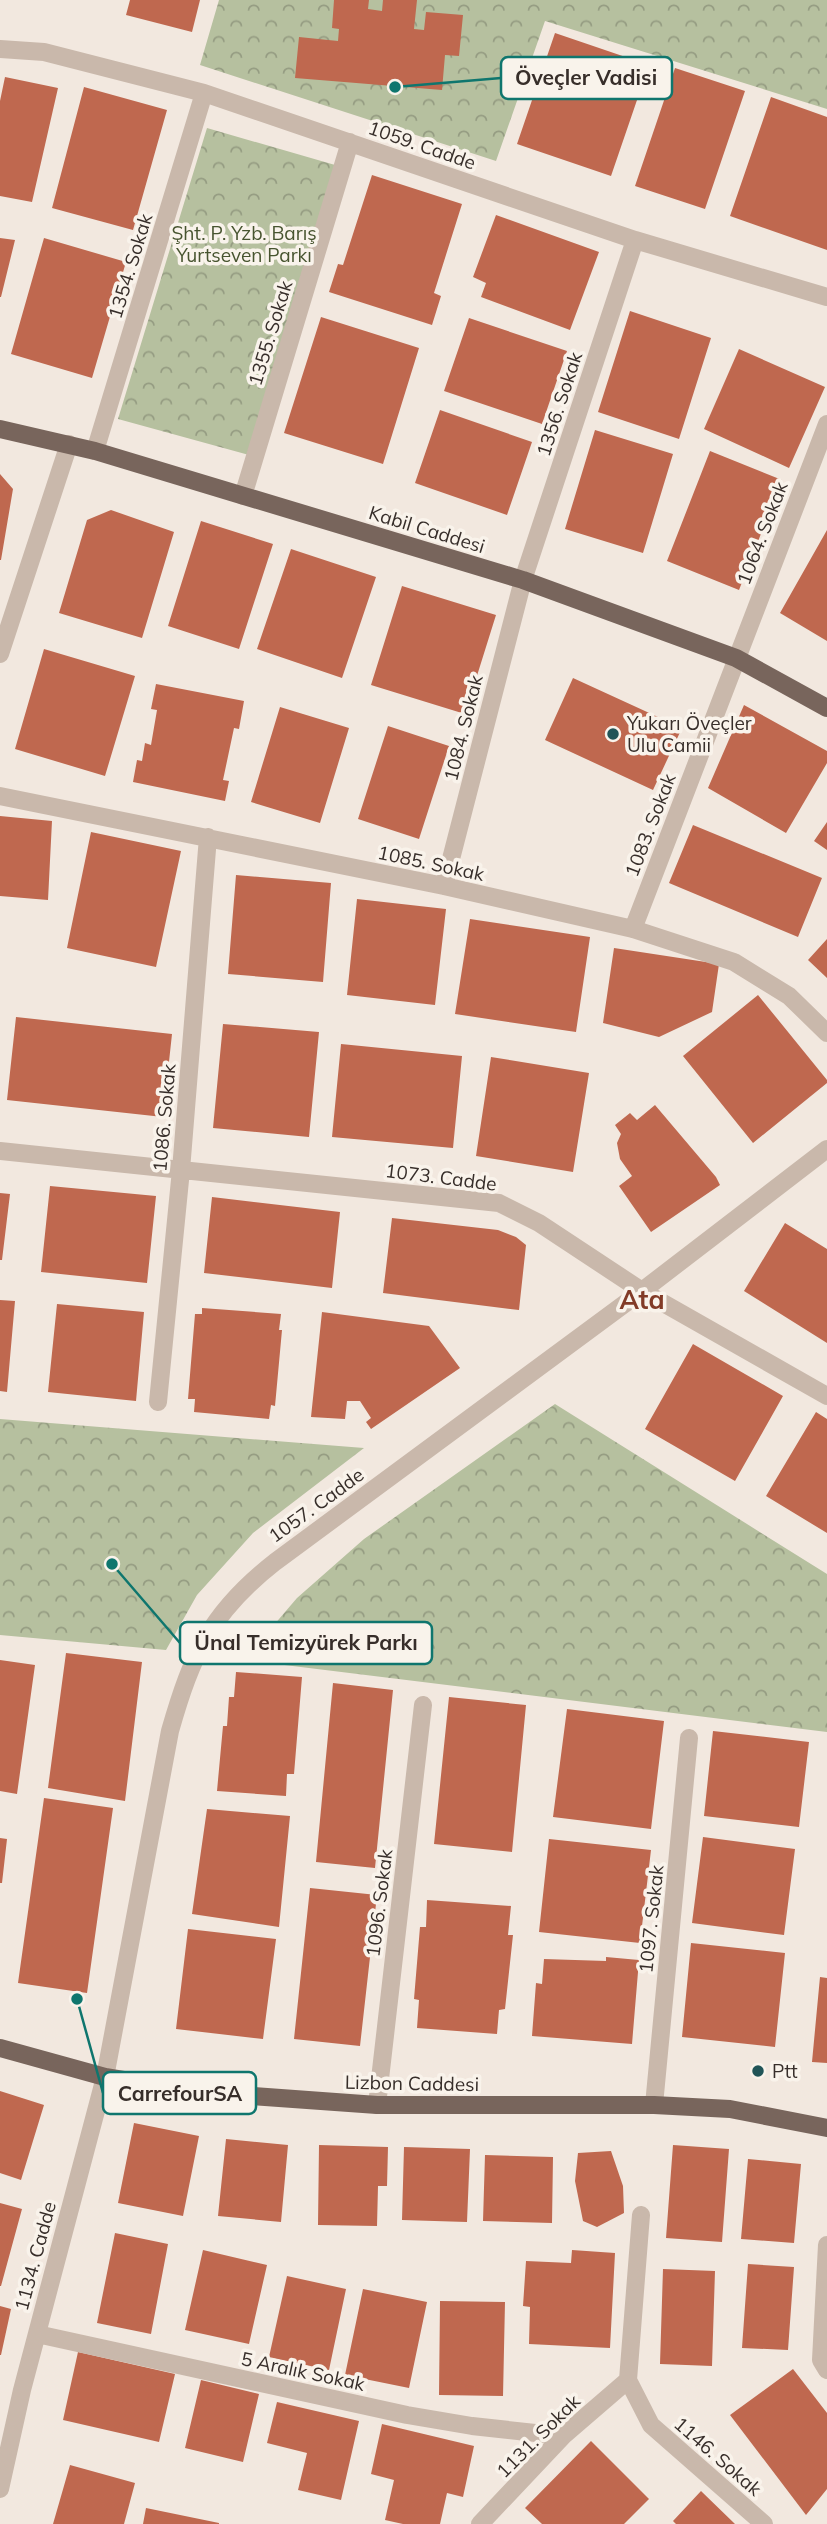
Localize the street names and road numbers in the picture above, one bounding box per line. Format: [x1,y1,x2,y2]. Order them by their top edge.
street label: 1059. Cadde [365,115,479,175]
street label: 1354. Sokak [103,210,157,321]
street label: 1355. Sokak [243,277,297,388]
street label: 1356. Sokak [531,349,587,459]
street label: 1064. Sokak [731,478,793,588]
street label: Kabil Caddesi [366,500,488,558]
street label: 1084. Sokak [438,672,488,784]
street label: 1083. Sokak [619,770,681,880]
street label: 1085. Sokak [375,840,487,886]
street label: 1086. Sokak [147,1063,181,1173]
street label: 1073. Cadde [384,1158,498,1196]
street label: 1057. Cadde [264,1462,368,1548]
street label: 1096. Sokak [360,1848,398,1958]
street label: 1097. Sokak [633,1864,669,1974]
street label: Lizbon Caddesi [345,2070,479,2096]
street label: 1134. Cadde [9,2199,61,2313]
street label: 5 Aralık Sokak [239,2346,367,2396]
street label: 1131. Sokak [491,2389,585,2483]
street label: 1146. Sokak [669,2411,767,2501]

